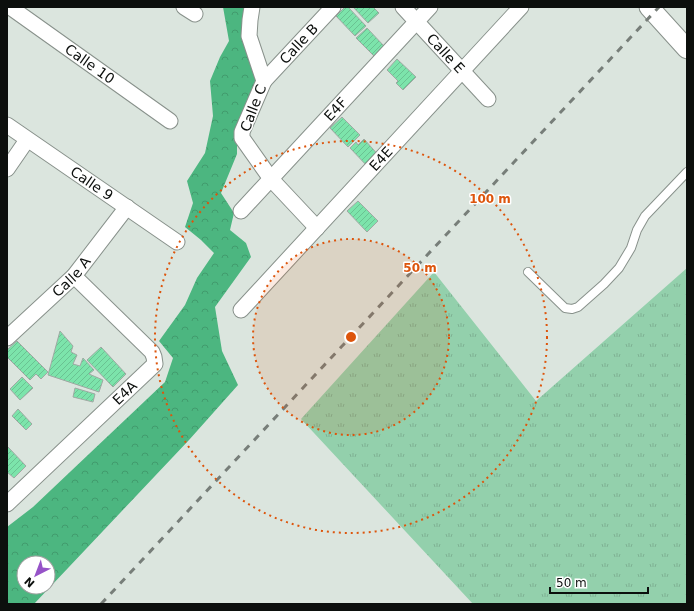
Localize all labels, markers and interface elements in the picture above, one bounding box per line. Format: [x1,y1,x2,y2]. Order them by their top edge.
street label: Calle B [276,20,321,67]
street label: Calle E [424,30,468,76]
street label: Calle 10 [62,41,118,87]
street label: Calle C [237,82,269,134]
street label: E4F [321,94,350,124]
street label: E4E [366,143,396,174]
street label: Calle 9 [67,163,116,204]
text: 100 m [469,192,511,206]
street label: Calle A [49,253,94,300]
text: 50 m [403,261,437,275]
centre of rings [344,330,358,344]
street label: E4A [109,377,140,408]
north arrow [16,555,56,595]
scale bar [550,569,648,595]
text: N [22,574,37,590]
text: 50 m [556,576,587,590]

